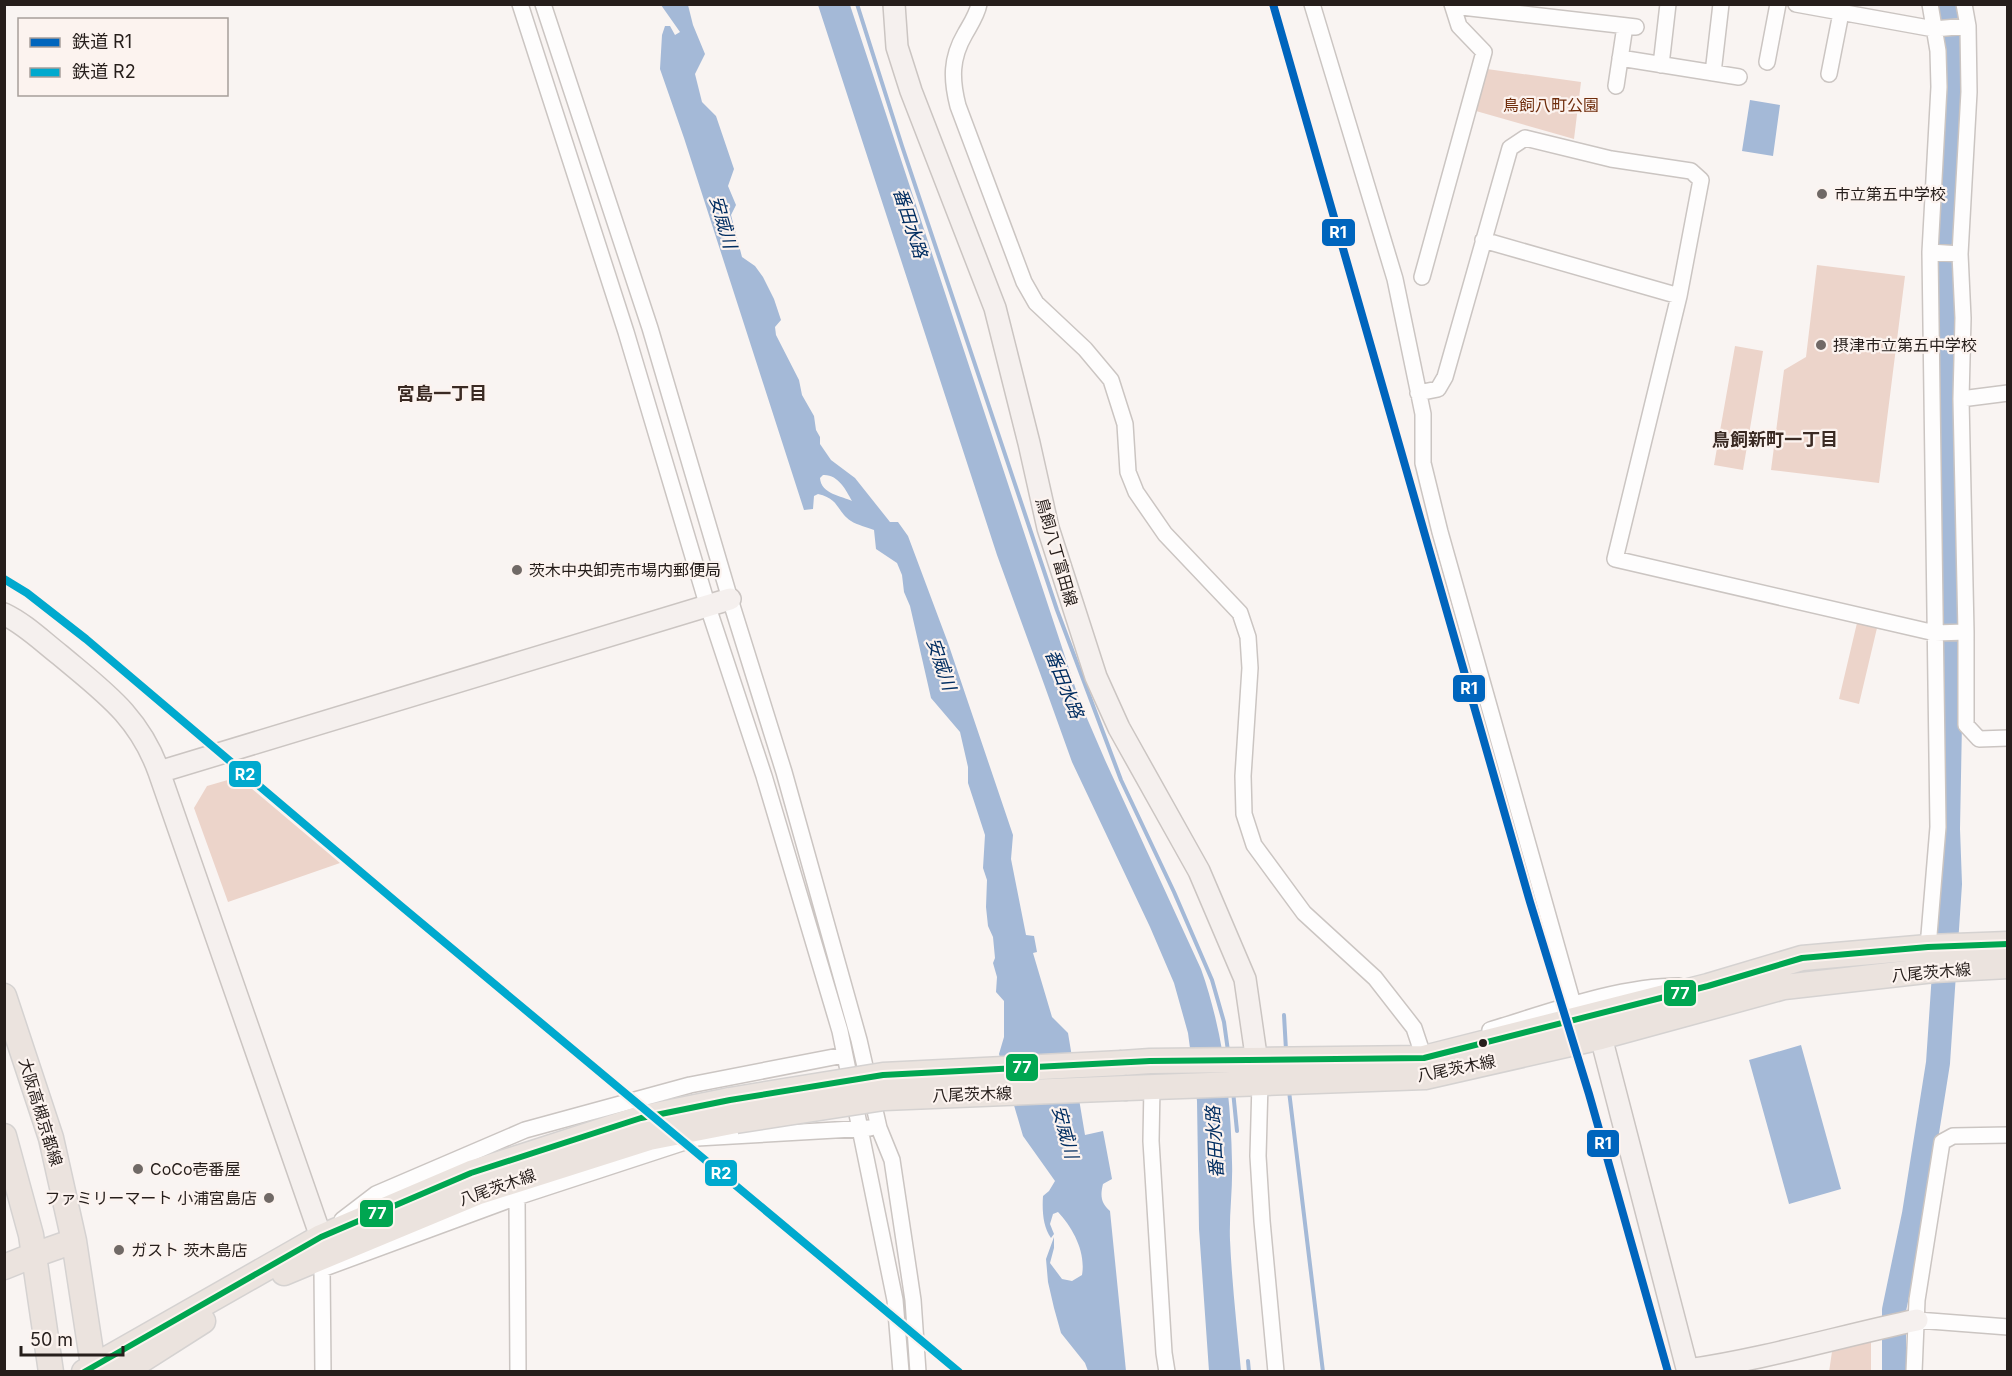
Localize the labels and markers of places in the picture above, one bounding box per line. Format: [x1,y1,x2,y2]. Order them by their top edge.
place label: 市立第五中学校 [1834,184,1946,204]
marker: 市立第五中学校 [1815,187,1829,201]
place label: 摂津市立第五中学校 [1833,335,1977,355]
marker: 摂津市立第五中学校 [1814,338,1828,352]
place label: 茨木中央卸売市場内郵便局 [529,560,721,580]
marker: 茨木中央卸売市場内郵便局 [510,563,524,577]
unlabelled marker [1477,1037,1489,1049]
place label: CoCo壱番屋 [150,1159,241,1179]
marker: CoCo壱番屋 [131,1162,145,1176]
place label: ファミリーマート 小浦宮島店 [44,1188,257,1208]
marker: ファミリーマート 小浦宮島店 [262,1191,276,1205]
place label: ガスト 茨木島店 [131,1240,248,1260]
marker: ガスト 茨木島店 [112,1243,126,1257]

